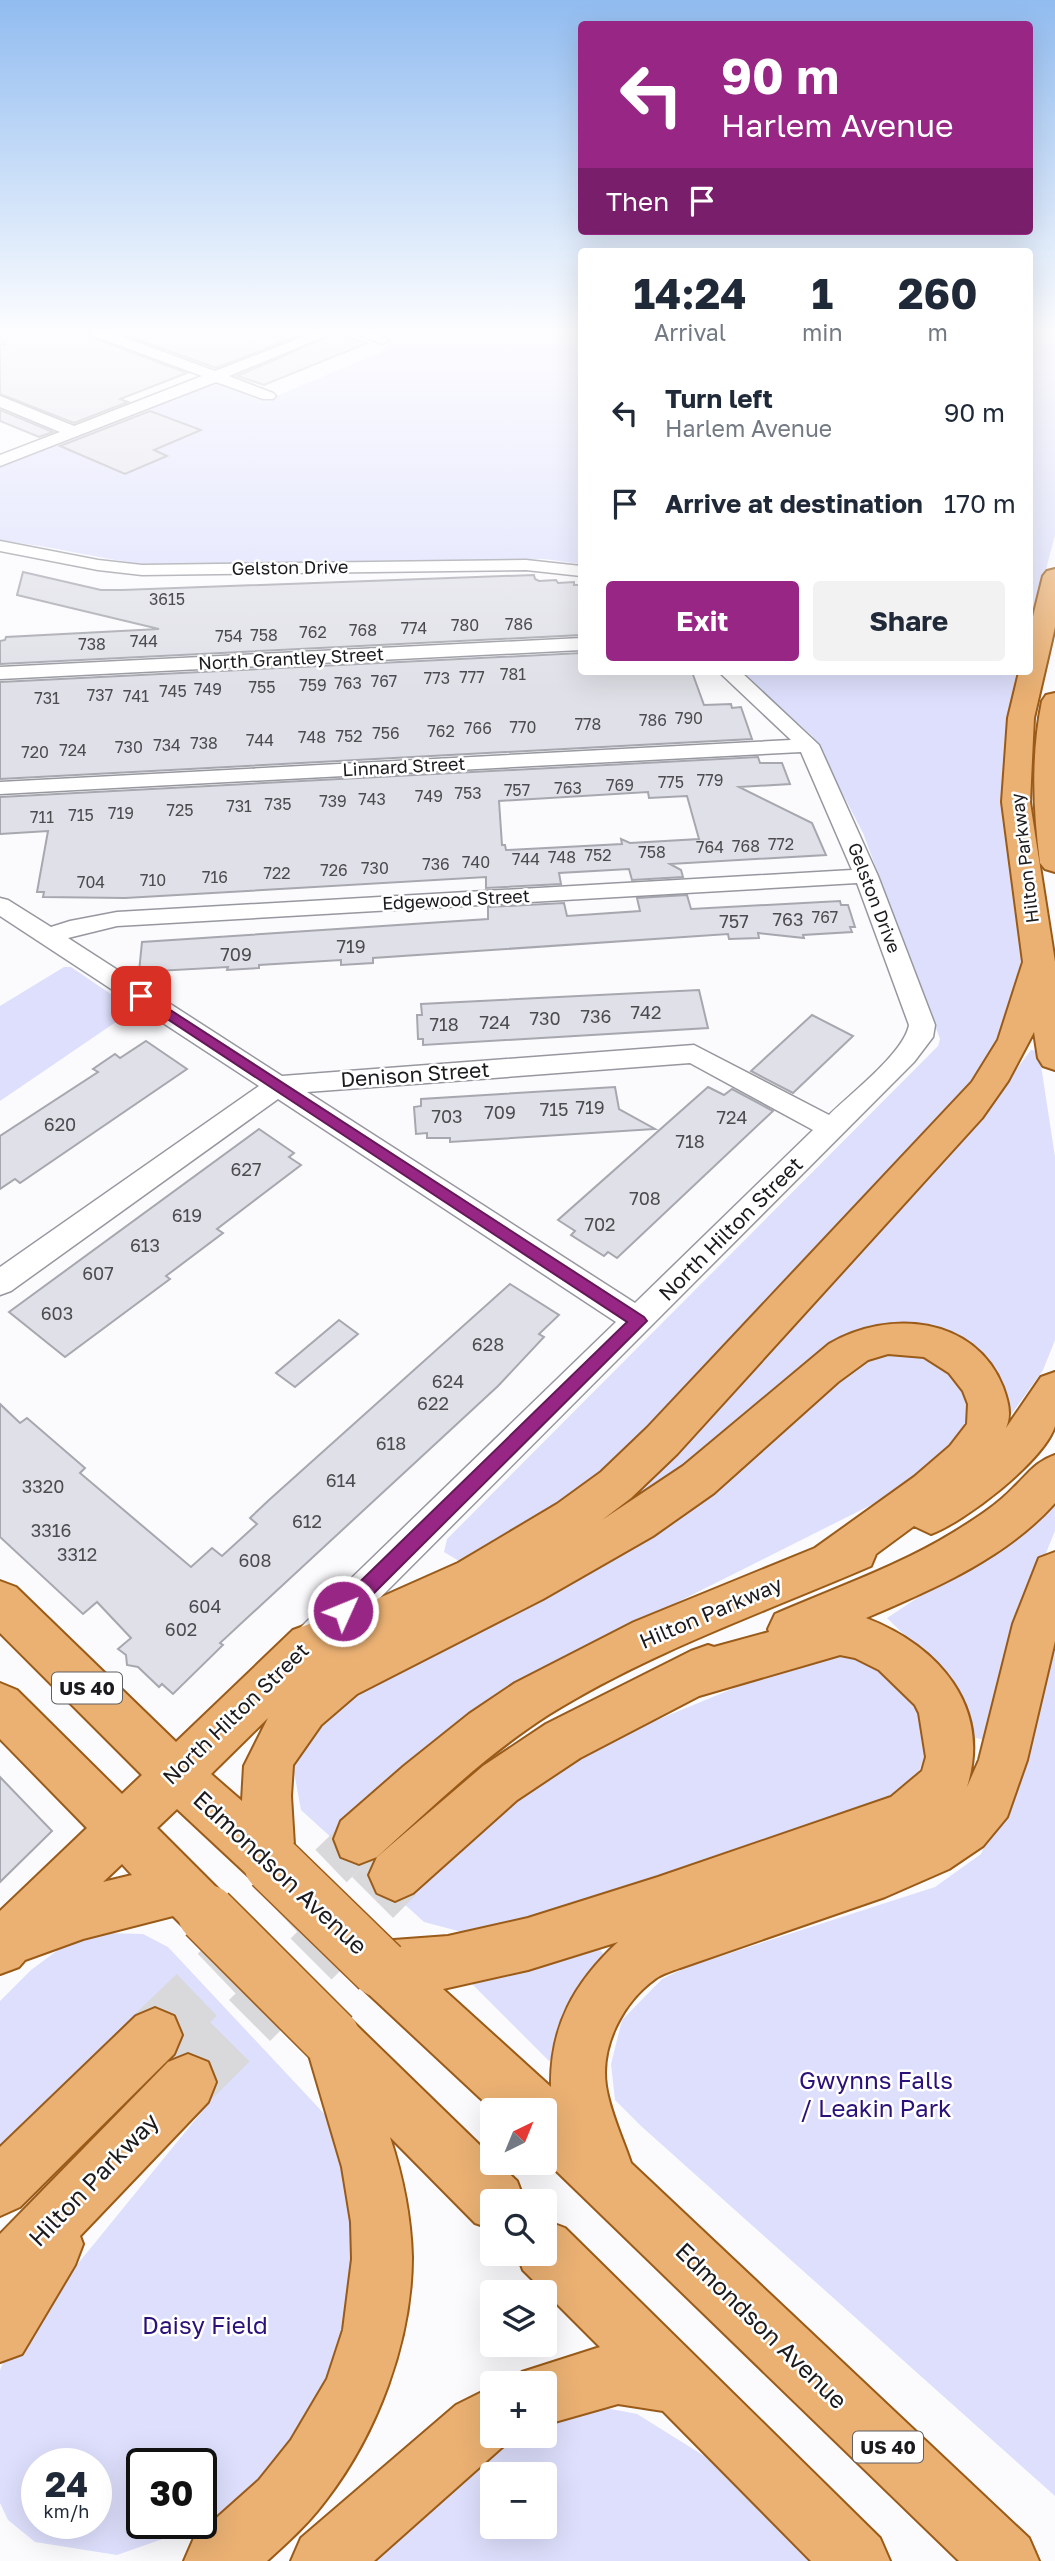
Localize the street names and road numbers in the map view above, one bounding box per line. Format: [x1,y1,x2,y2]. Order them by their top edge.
street label: Gelston Drive [231,555,348,579]
street label: North Grantley Street [198,642,384,674]
street label: Linnard Street [342,752,466,780]
street label: Hilton Parkway [1005,792,1043,924]
street label: Gelston Drive [844,839,906,956]
street label: Edgewood Street [381,884,530,914]
street label: Denison Street [339,1056,490,1092]
street label: North Hilton Street [653,1151,808,1306]
street label: Hilton Parkway [635,1570,786,1654]
street label: North Hilton Street [157,1637,314,1790]
road number: US 40 [52,1672,122,1704]
street label: Edmondson Avenue [188,1784,374,1960]
street label: Hilton Parkway [22,2106,164,2252]
street label: Edmondson Avenue [670,2236,854,2414]
road number: US 40 [853,2432,923,2462]

